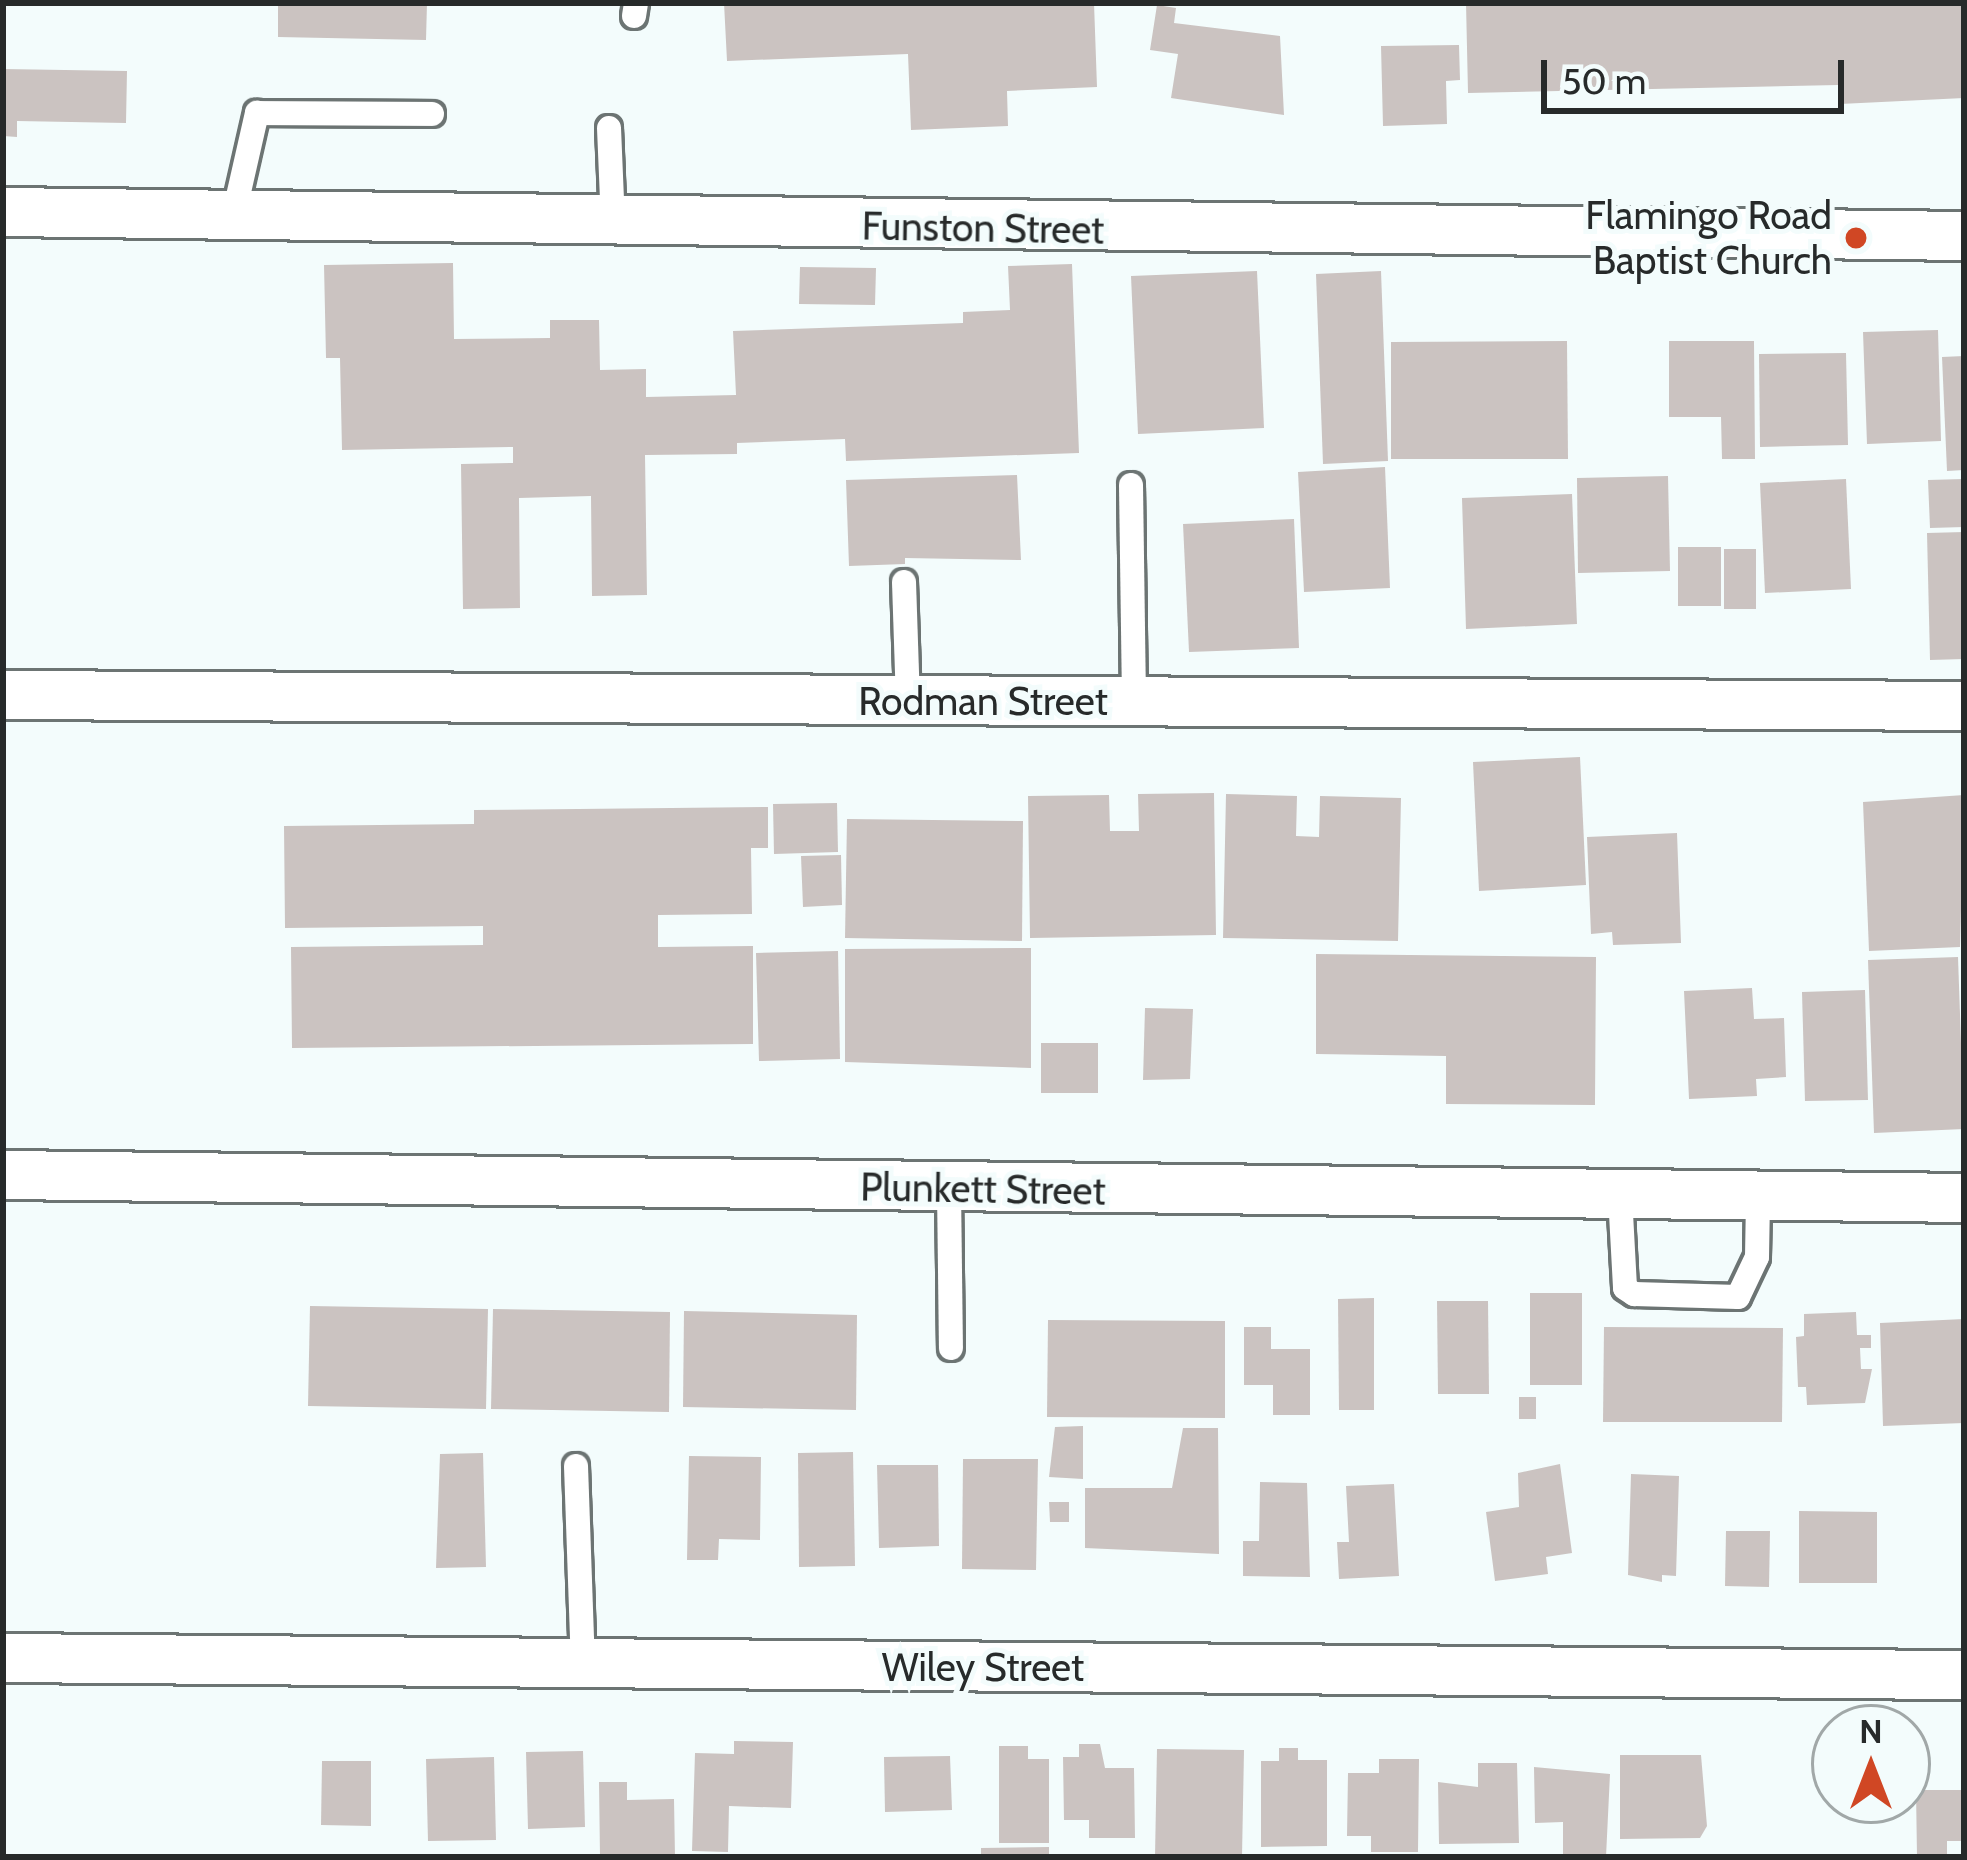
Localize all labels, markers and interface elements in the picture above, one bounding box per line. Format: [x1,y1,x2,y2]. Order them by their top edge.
scale bar [1547,36,1850,110]
text: 50 m [1562,59,1646,103]
place label: Flamingo Road Baptist Church [1585,193,1832,284]
street label: Funston Street [861,202,1105,254]
marker: Flamingo Road Baptist Church [1843,225,1869,251]
street label: Rodman Street [858,678,1108,724]
street label: Plunkett Street [860,1163,1106,1215]
street label: Wiley Street [882,1644,1084,1690]
north arrow [1811,1704,1931,1824]
text: N [1859,1711,1883,1751]

